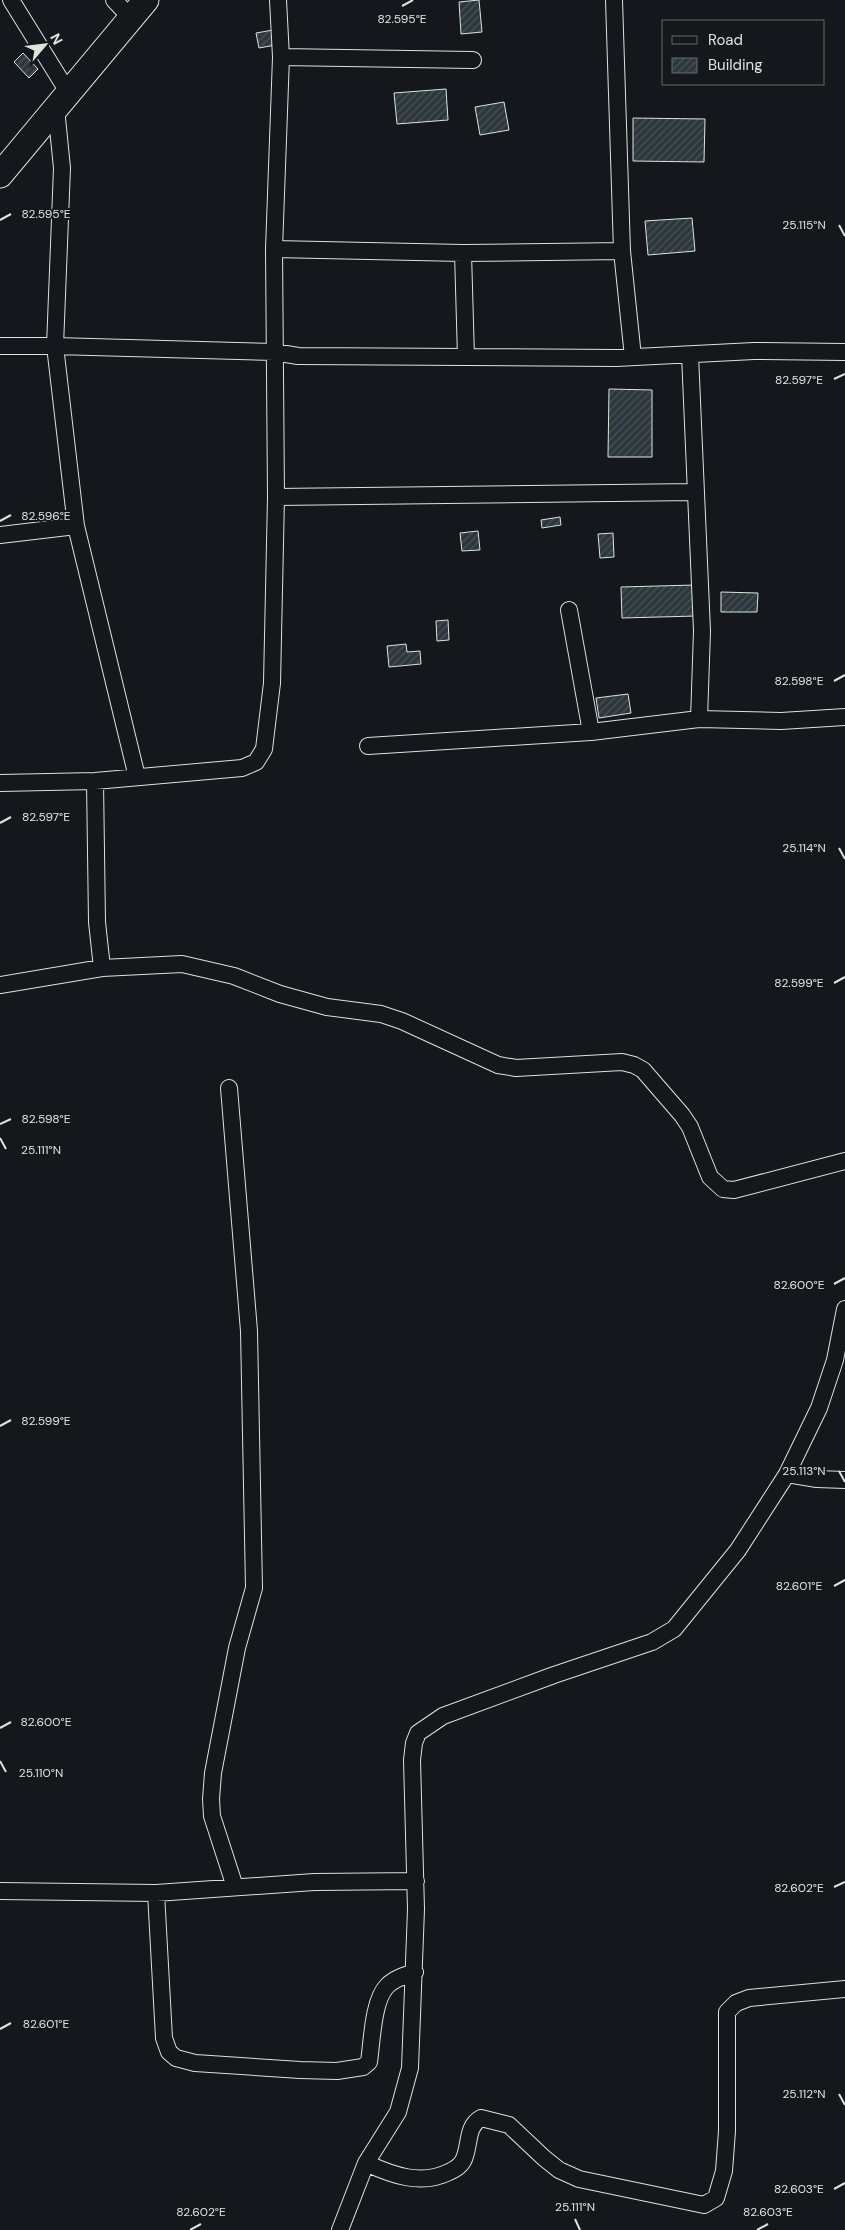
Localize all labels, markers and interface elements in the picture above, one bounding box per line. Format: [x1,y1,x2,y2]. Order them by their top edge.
text: 82.595°E [377,11,427,27]
north arrow [20,20,70,70]
legend [662,20,825,85]
text: N [46,30,67,48]
text: Road [708,30,743,50]
text: Building [708,55,763,75]
text: 82.595°E [21,206,71,222]
text: 25.115°N [782,217,826,233]
text: 82.597°E [775,372,823,388]
text: 82.596°E [21,508,71,524]
text: 82.598°E [775,673,824,689]
text: 82.597°E [22,809,70,825]
text: 25.114°N [782,840,826,856]
text: 82.599°E [774,975,824,991]
text: 82.598°E [22,1111,71,1127]
text: 25.111°N [21,1142,61,1158]
text: 82.600°E [774,1277,825,1293]
text: 82.599°E [21,1413,71,1429]
text: 25.113°N [782,1463,826,1479]
text: 82.601°E [776,1578,822,1594]
text: 82.600°E [21,1714,72,1730]
text: 25.110°N [19,1765,63,1781]
text: 82.602°E [774,1880,824,1896]
text: 82.601°E [23,2016,69,2032]
text: 25.112°N [782,2086,826,2102]
text: 82.603°E [774,2181,824,2197]
text: 25.111°N [555,2199,595,2215]
text: 82.602°E [176,2204,226,2220]
text: 82.603°E [743,2204,793,2220]

